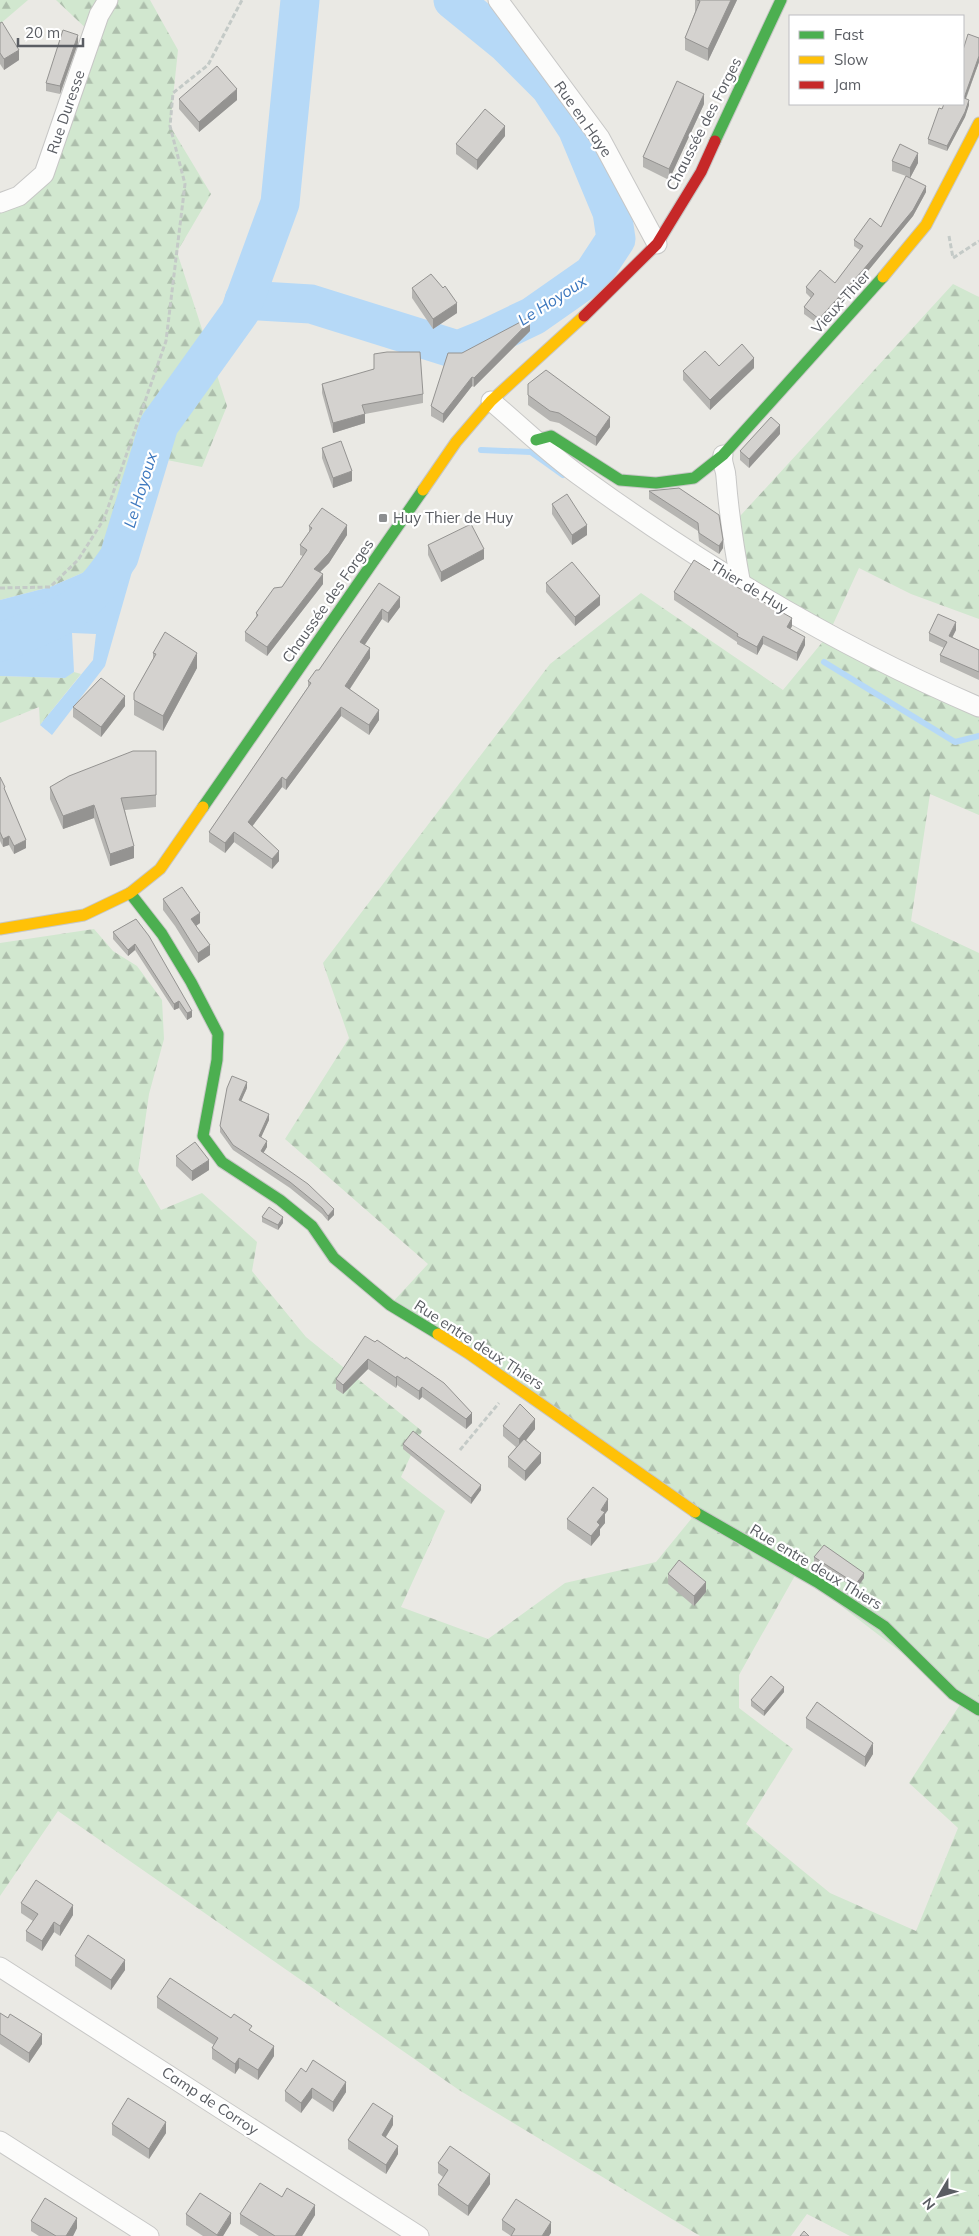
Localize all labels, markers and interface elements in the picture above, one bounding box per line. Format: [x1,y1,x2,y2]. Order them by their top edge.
scale bar [18,15,82,47]
legend [789,15,964,105]
text: 20 m [25,23,60,42]
text: Fast [834,25,864,44]
text: Slow [834,50,868,69]
street label: Chaussée des Forges [662,54,745,194]
street label: Rue Duresse [42,67,89,156]
text: Jam [834,75,861,94]
street label: Rue en Haye [550,77,617,160]
street label: Vieux-Thier [807,265,875,337]
water label: Le Hoyoux [514,270,591,330]
water label: Le Hoyoux [119,449,161,530]
place label: Huy Thier de Huy [393,508,513,527]
marker: Huy Thier de Huy [377,512,389,524]
street label: Chaussée des Forges [278,535,378,666]
street label: Thier de Huy [707,556,792,617]
street label: Rue entre deux Thiers [411,1296,548,1394]
street label: Rue entre deux Thiers [747,1520,886,1614]
street label: Camp de Corroy [158,2062,262,2139]
north arrow [914,2171,964,2221]
text: N [918,2194,939,2214]

